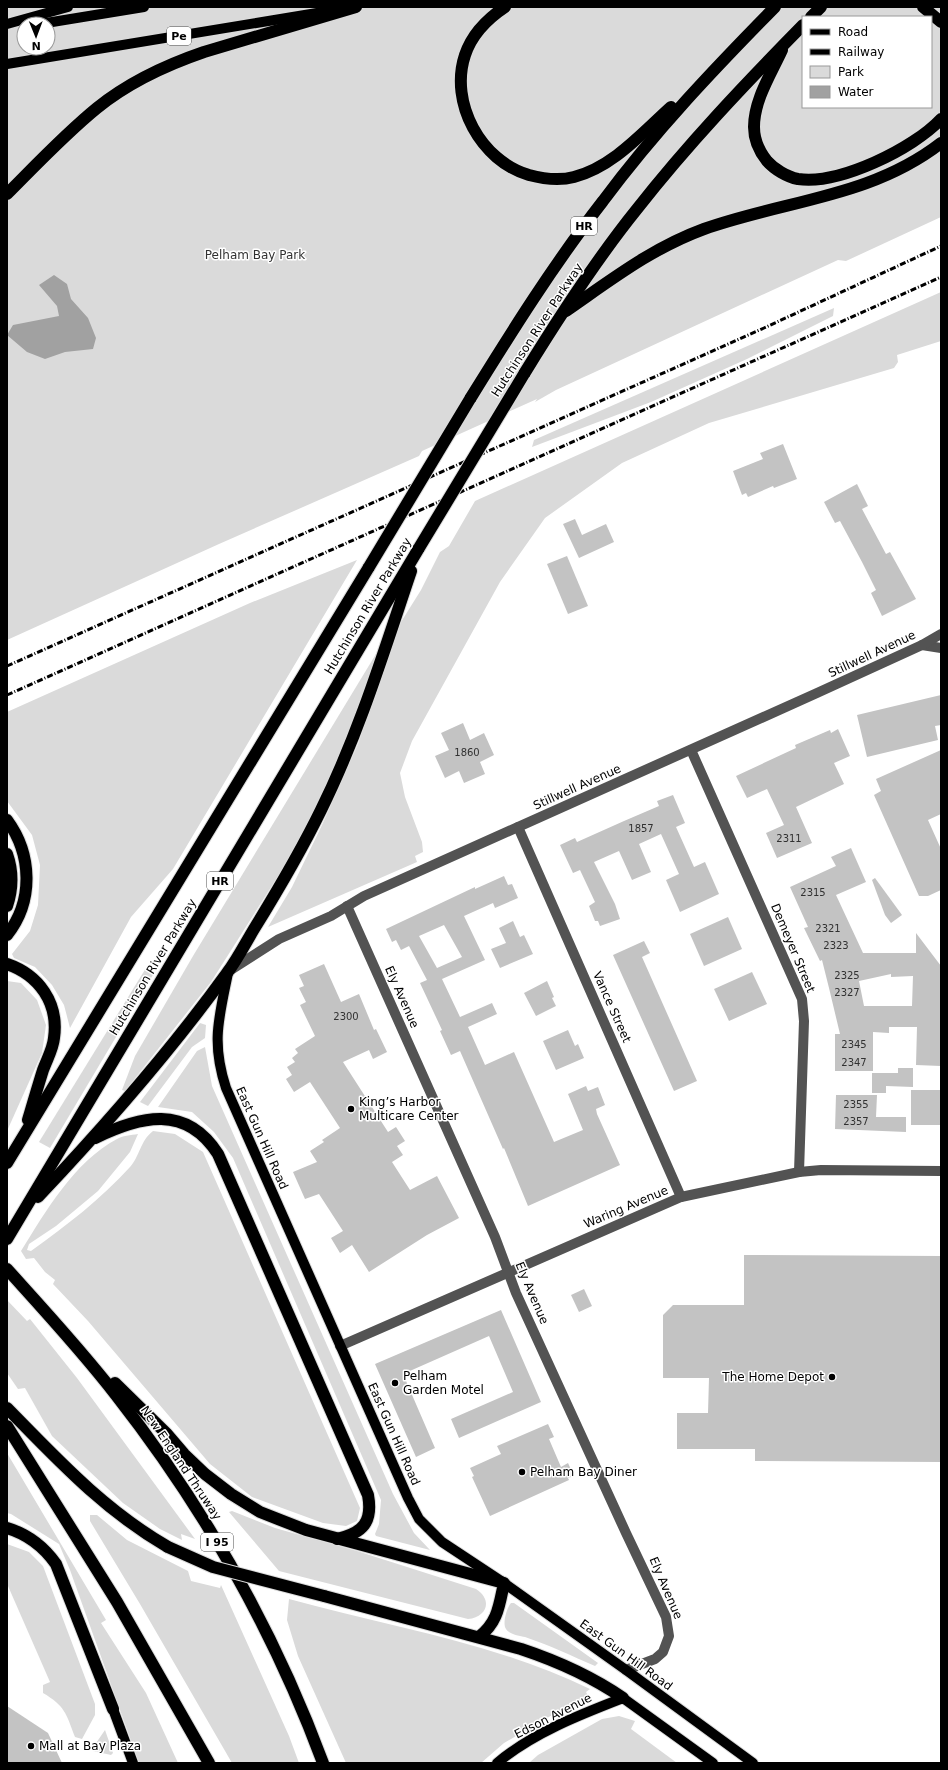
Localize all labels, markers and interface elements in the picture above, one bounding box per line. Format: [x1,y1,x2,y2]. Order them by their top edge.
north arrow [16,16,56,56]
legend [802,16,932,108]
text: Road [838,25,868,39]
road number: Pe [167,27,191,45]
text: N [31,39,41,52]
text: Railway [838,45,884,59]
text: Park [838,65,864,79]
text: Water [838,85,874,99]
road number: HR [571,217,597,235]
park label: Pelham Bay Park [205,248,305,262]
street label: Hutchinson River Parkway [488,261,586,399]
street label: Hutchinson River Parkway [322,535,414,677]
street label: Stillwell Avenue [826,628,918,680]
house number: 1860 [454,747,480,758]
street label: Stillwell Avenue [531,761,623,813]
house number: 1857 [628,823,654,834]
house number: 2311 [776,833,802,844]
road number: HR [207,872,233,890]
house number: 2315 [800,887,826,898]
street label: Hutchinson River Parkway [107,896,199,1038]
street label: Demeyer Street [768,901,818,995]
house number: 2321 [815,923,841,934]
house number: 2323 [823,940,849,951]
street label: Ely Avenue [382,964,422,1030]
street label: Vance Street [590,969,634,1045]
house number: 2325 [834,970,860,981]
house number: 2327 [834,987,860,998]
house number: 2300 [333,1011,359,1022]
house number: 2345 [841,1039,867,1050]
house number: 2347 [841,1057,867,1068]
street label: East Gun Hill Road [233,1084,291,1192]
place label: King’s Harbor Multicare Center [359,1095,459,1123]
house number: 2355 [843,1099,869,1110]
marker: King’s Harbor Multicare Center [346,1104,356,1114]
house number: 2357 [843,1116,869,1127]
street label: Waring Avenue [582,1183,670,1231]
street label: Ely Avenue [513,1260,551,1326]
place label: Pelham Garden Motel [403,1369,484,1397]
place label: The Home Depot [721,1370,824,1384]
marker: The Home Depot [827,1372,837,1382]
marker: Pelham Garden Motel [390,1378,400,1388]
street label: East Gun Hill Road [365,1380,423,1488]
street label: New England Thruway [138,1403,224,1523]
place label: Pelham Bay Diner [530,1465,637,1479]
marker: Pelham Bay Diner [517,1467,527,1477]
road number: I 95 [201,1533,233,1551]
street label: Ely Avenue [647,1555,685,1621]
street label: East Gun Hill Road [577,1617,675,1693]
street label: Edson Avenue [512,1691,594,1741]
place label: Mall at Bay Plaza [39,1739,141,1753]
marker: Mall at Bay Plaza [26,1741,36,1751]

